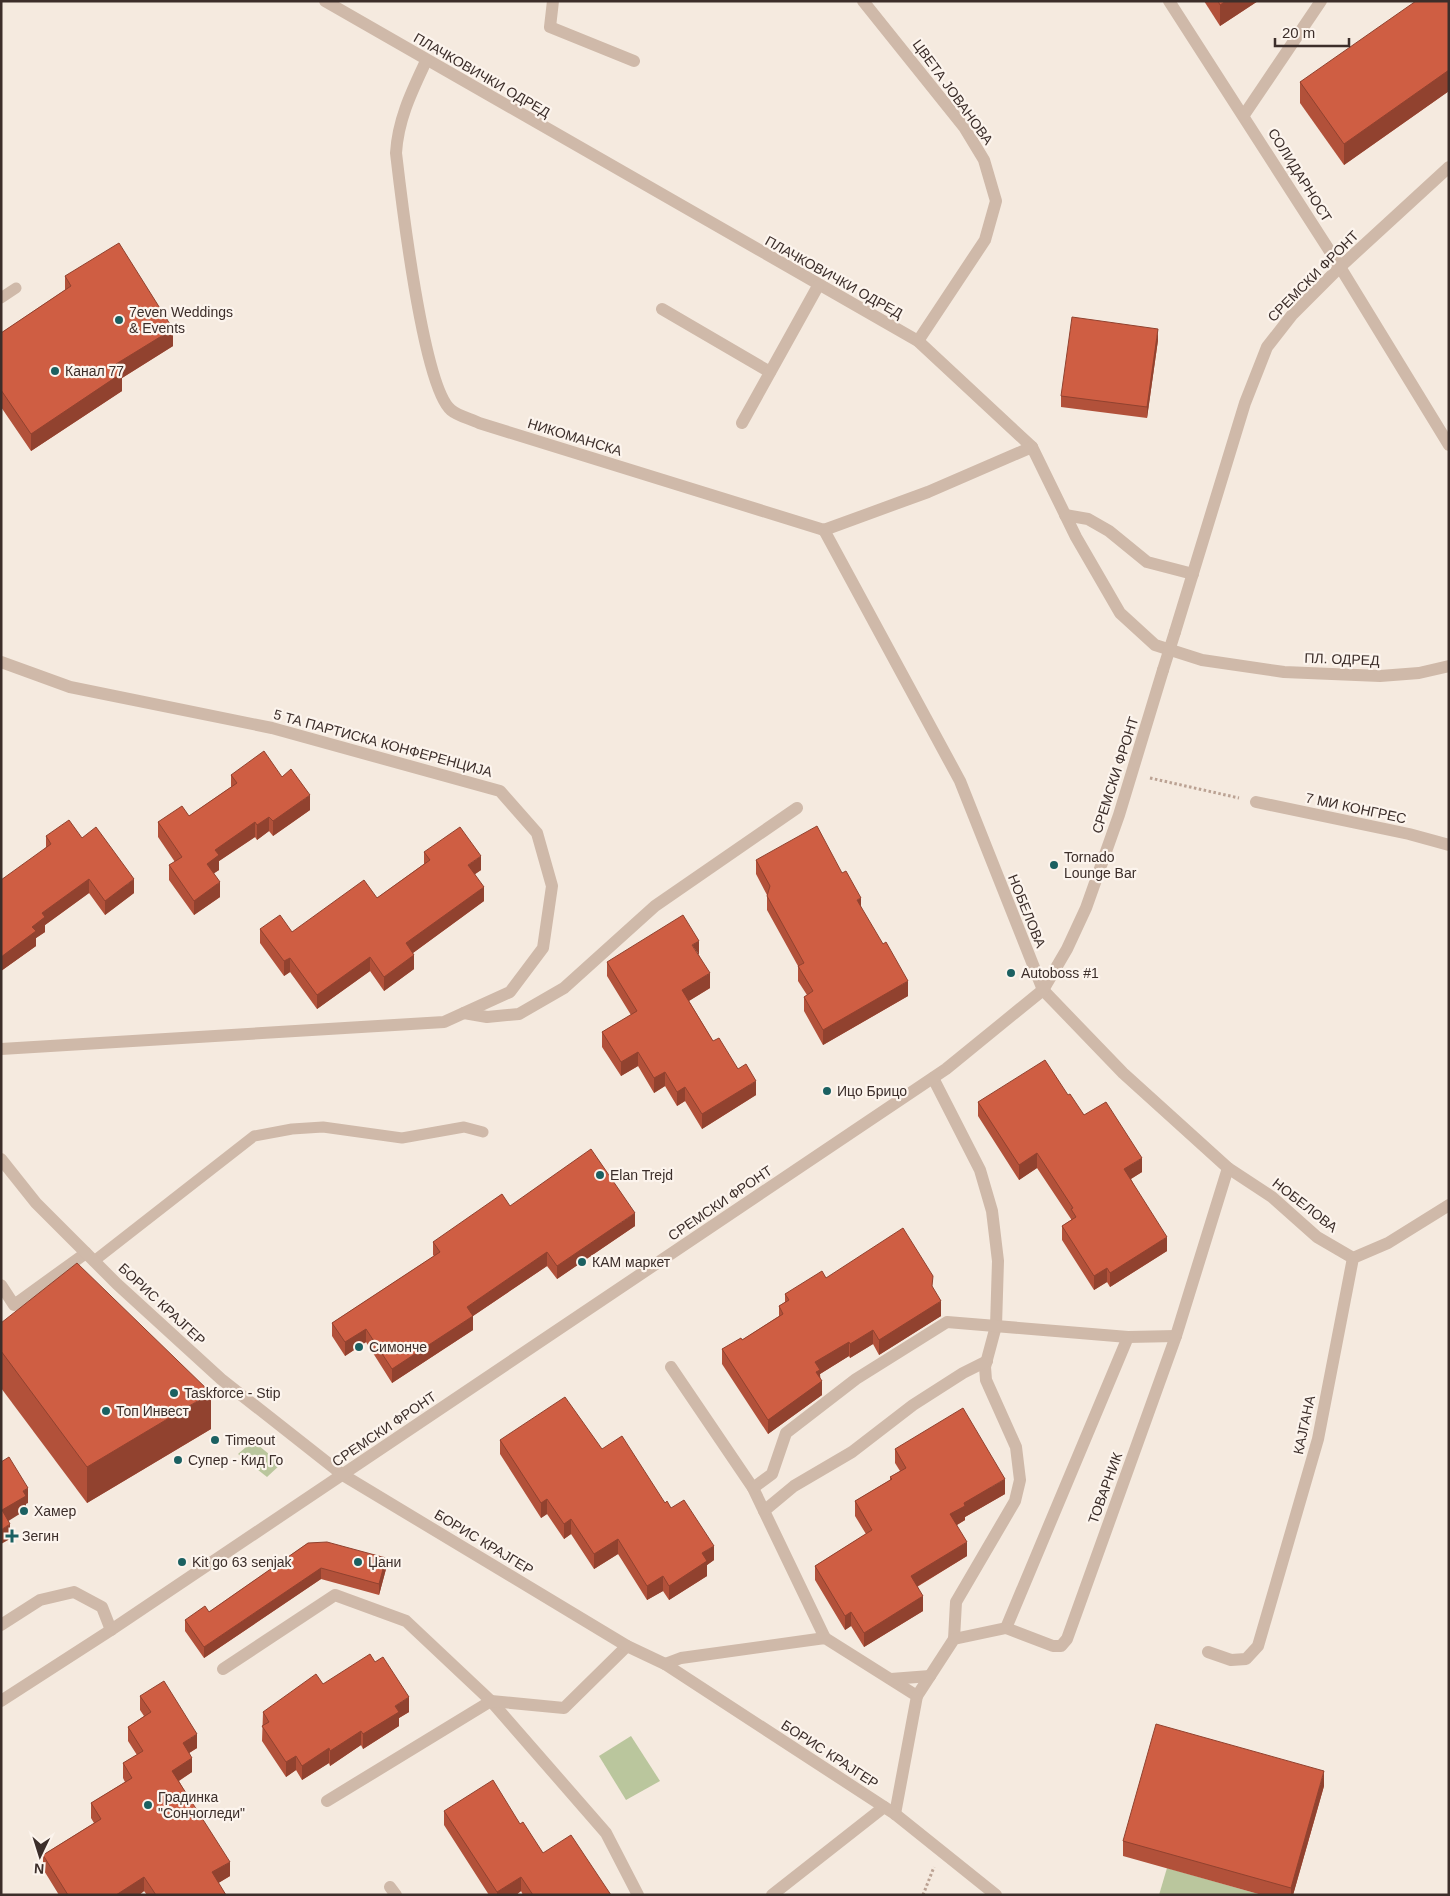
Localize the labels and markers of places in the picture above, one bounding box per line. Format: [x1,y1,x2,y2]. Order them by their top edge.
place label: 7even Weddings & Events [129,304,233,336]
marker: 7even Weddings & Events [113,314,125,326]
place label: Канал 77 [65,363,124,379]
marker: Канал 77 [49,365,61,377]
place label: Tornado Lounge Bar [1064,849,1137,881]
marker: Tornado Lounge Bar [1048,859,1060,871]
place label: Autoboss #1 [1021,965,1099,981]
marker: Autoboss #1 [1005,967,1017,979]
place label: Ицо Брицо [837,1083,907,1099]
marker: Ицо Брицо [821,1085,833,1097]
place label: Elan Trejd [610,1167,673,1183]
marker: Elan Trejd [594,1169,606,1181]
place label: КАМ маркет [592,1254,671,1270]
marker: КАМ маркет [576,1256,588,1268]
place label: Симонче [369,1339,427,1355]
marker: Симонче [353,1341,365,1353]
place label: Taskforce - Stip [184,1385,281,1401]
marker: Taskforce - Stip [168,1387,180,1399]
place label: Топ Инвест [116,1403,190,1419]
marker: Топ Инвест [100,1405,112,1417]
place label: Timeout [225,1432,275,1448]
marker: Timeout [209,1434,221,1446]
place label: Супер - Кид Го [188,1452,283,1468]
marker: Супер - Кид Го [172,1454,184,1466]
place label: Хамер [34,1503,77,1519]
marker: Хамер [18,1505,30,1517]
place label: Зегин [22,1528,59,1544]
marker: Зегин [6,1530,18,1542]
place label: Kit go 63 senjak [192,1554,293,1570]
place label: Џани [368,1554,401,1570]
marker: Kit go 63 senjak [176,1556,188,1568]
marker: Џани [352,1556,364,1568]
place label: Градинка "Сончогледи" [158,1789,245,1821]
marker: Градинка "Сончогледи" [142,1799,154,1811]

